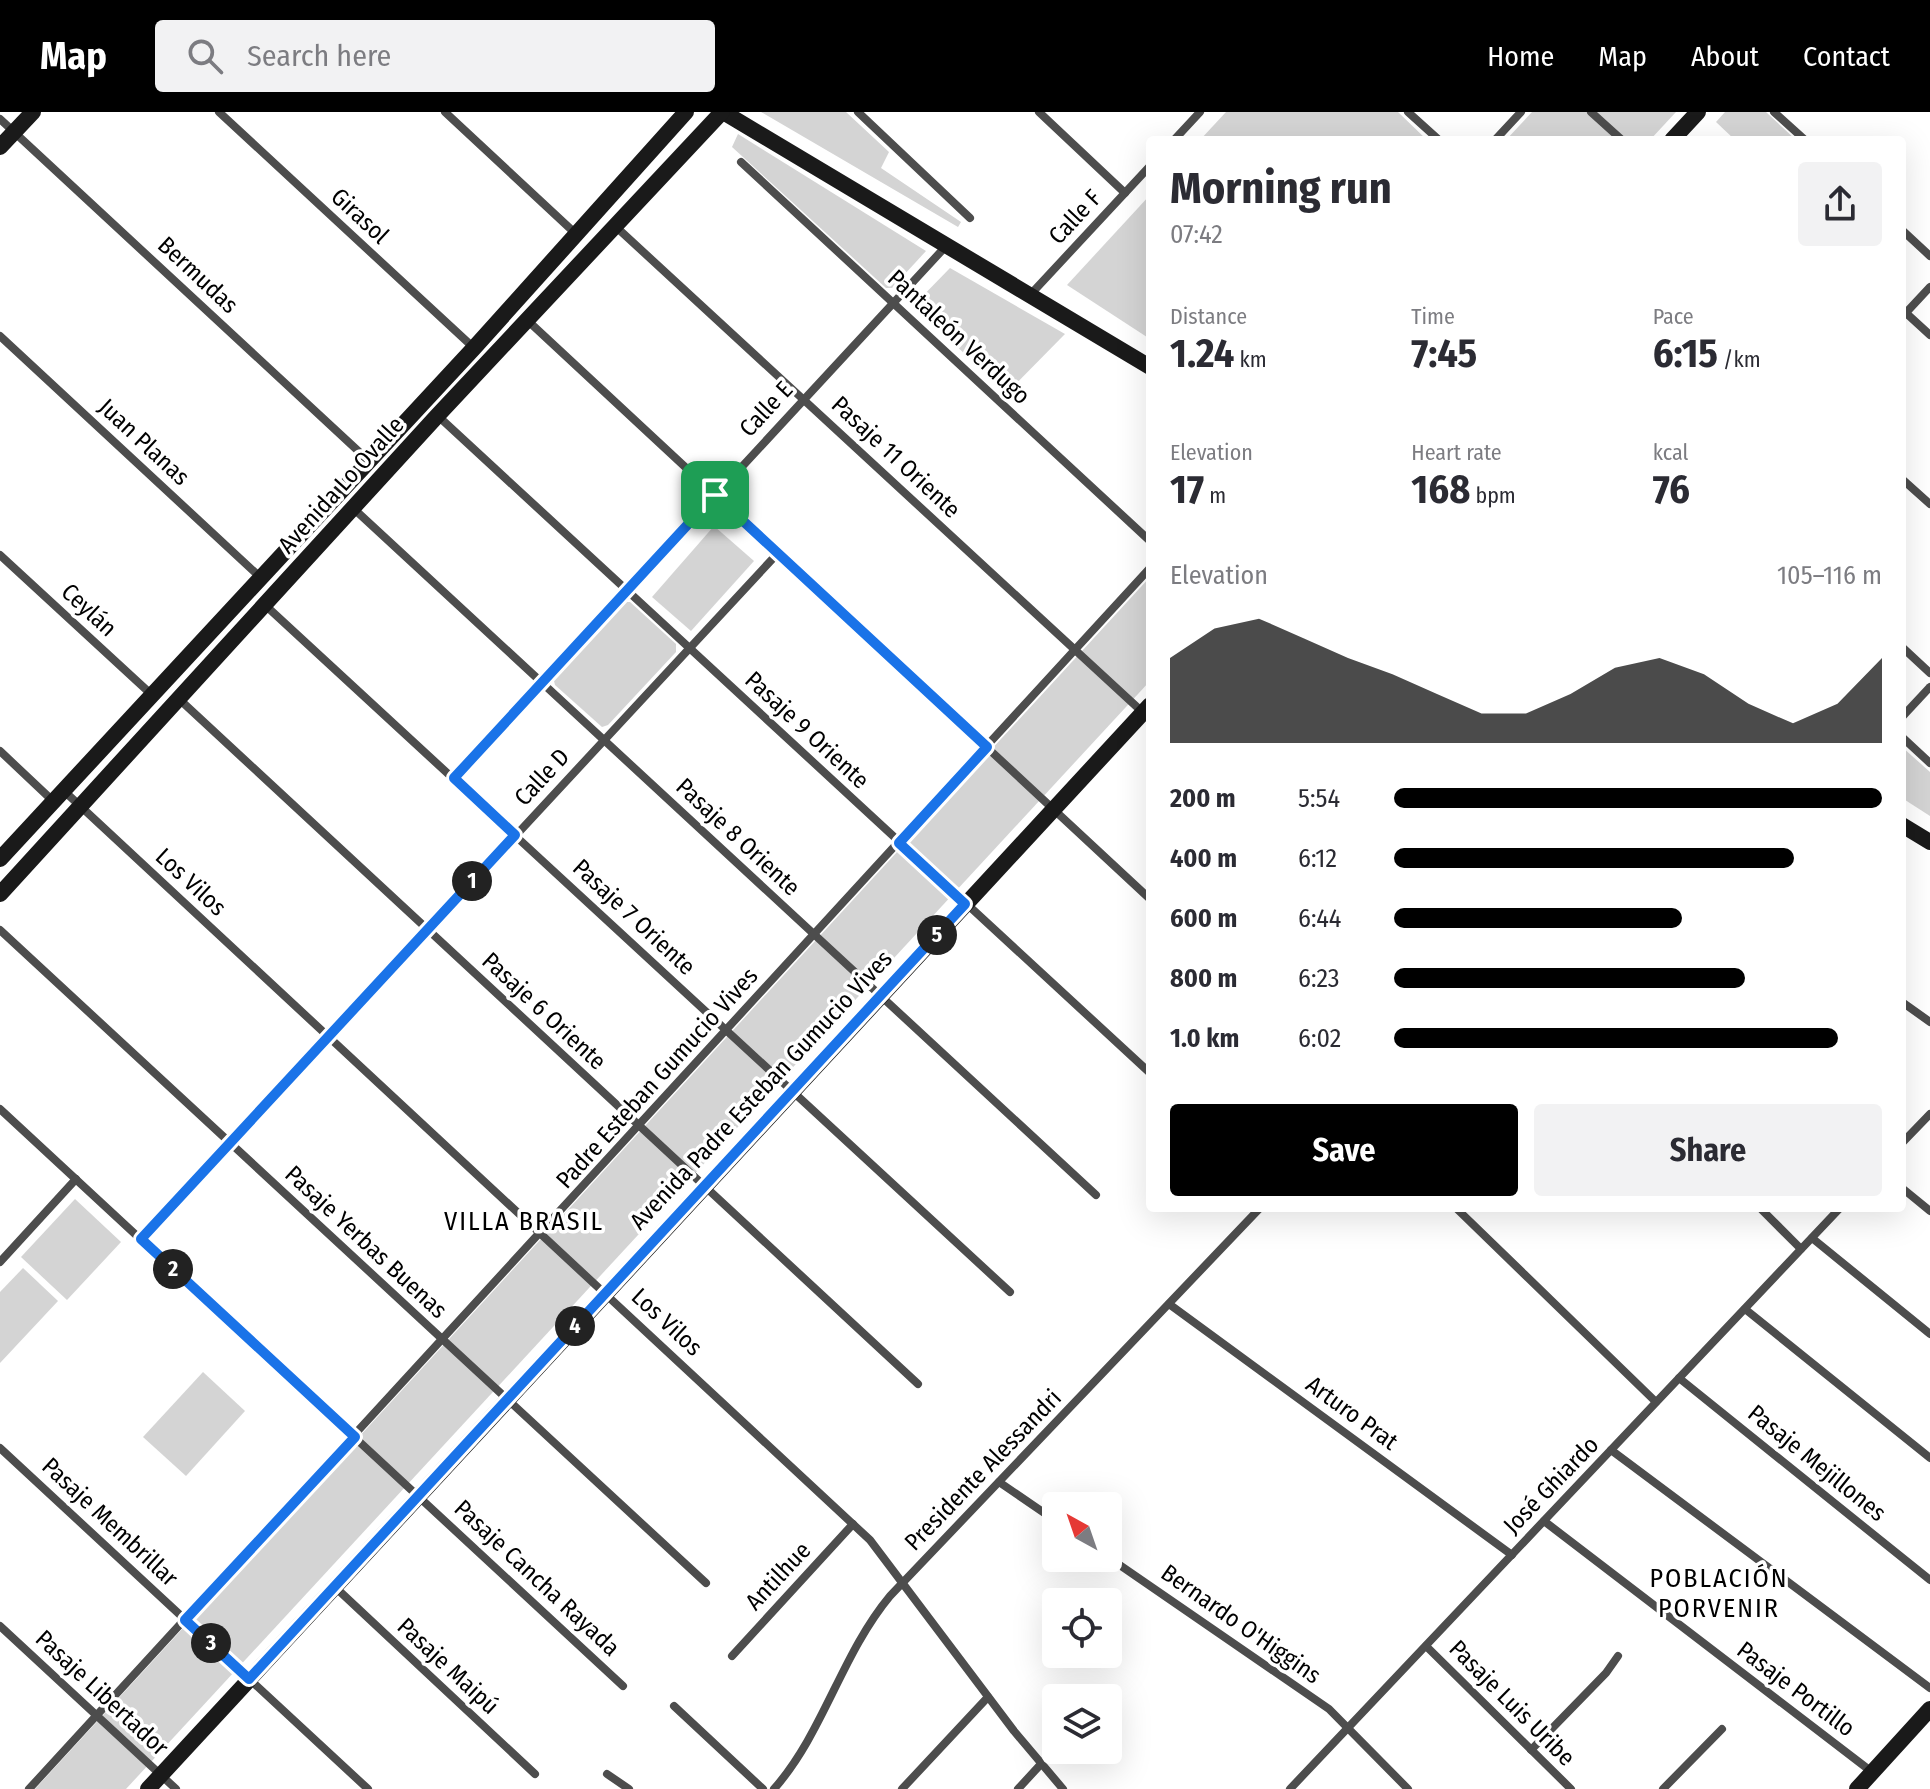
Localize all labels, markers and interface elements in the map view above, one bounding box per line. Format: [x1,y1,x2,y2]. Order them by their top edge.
search box [155,20,715,92]
text: Map [40,33,107,79]
icon: search [183,34,227,78]
text: Search here [247,38,391,74]
text: Home [1487,40,1554,73]
text: Map [1598,40,1647,73]
text: About [1691,40,1759,73]
text: Contact [1803,40,1890,73]
text: Morning run [1170,162,1392,215]
button: share [1798,162,1882,246]
street label: Girasol [326,182,394,250]
street label: Calle F [1043,184,1107,250]
text: 07:42 [1170,219,1223,250]
street label: Bermudas [152,231,244,319]
street label: Pantaleón Verdugo [882,264,1036,410]
text: Distance [1170,303,1247,330]
text: Time [1411,303,1455,330]
text: Pace [1653,303,1694,330]
text: 1.24 [1170,330,1234,378]
text: 7:45 [1411,330,1477,378]
text: 6:15 [1653,330,1718,378]
text: km [1234,346,1267,373]
text: /km [1718,346,1761,373]
street label: Calle E [734,376,798,442]
street label: Pasaje 11 Oriente [826,390,966,524]
street label: Juan Planas [93,393,195,491]
street label: Avenida Lo Ovalle [272,411,410,559]
text: Elevation [1170,439,1253,466]
text: Heart rate [1411,439,1502,466]
text: kcal [1653,439,1688,466]
pin [681,461,749,529]
text: 17 [1170,466,1204,514]
text: 168 [1411,466,1470,514]
text: 76 [1653,466,1690,514]
icon: arrive [693,473,737,517]
text: m [1204,482,1226,509]
text: bpm [1470,482,1516,509]
text: Elevation [1170,560,1268,591]
text: 105–116 m [1777,560,1882,591]
street label: Ceylán [56,578,122,642]
street label: Pasaje 9 Oriente [739,666,875,794]
street label: Calle D [509,743,575,811]
street label: Pasaje 8 Oriente [670,773,806,901]
text: 200 m [1170,783,1236,814]
text: 5:54 [1298,783,1340,814]
street label: Los Vilos [150,842,232,922]
text: 400 m [1170,843,1237,874]
text: 6:12 [1298,843,1337,874]
street label: Pasaje 7 Oriente [567,853,701,981]
pin: 1 [452,861,492,901]
text: 1 [467,867,477,894]
text: 600 m [1170,903,1237,934]
text: 6:44 [1298,903,1341,934]
pin: 5 [917,915,957,955]
text: 5 [932,921,942,948]
street label: Avenida Padre Esteban Gumucio Vives [624,945,898,1235]
street label: Pasaje 6 Oriente [476,947,612,1075]
street label: Padre Esteban Gumucio Vives [550,962,764,1194]
text: 800 m [1170,963,1237,994]
text: 6:23 [1298,963,1340,994]
text: 1.0 km [1170,1023,1239,1054]
text: 6:02 [1298,1023,1341,1054]
button: Save [1170,1104,1518,1196]
button: Share [1534,1104,1882,1196]
street label: Pasaje Yerbas Buenas [279,1160,453,1324]
district label: VILLA BRASIL [444,1206,604,1237]
pin: 2 [153,1249,193,1289]
text: 2 [168,1255,178,1282]
street label: Los Vilos [626,1282,708,1362]
pin: 4 [555,1306,595,1346]
text: 4 [569,1312,581,1339]
street label: Arturo Prat [1301,1370,1404,1456]
street label: Presidente Alessandri [899,1384,1067,1556]
street label: Pasaje Mejillones [1743,1399,1891,1527]
street label: José Ghiardo [1498,1431,1604,1539]
street label: Pasaje Membrillar [36,1452,184,1592]
north arrow [1042,1492,1122,1572]
map controls [1042,1492,1122,1764]
street label: Pasaje Cancha Rayada [449,1494,625,1662]
street label: Antilhue [740,1536,816,1616]
street label: Bernardo O'Higgins [1156,1558,1326,1690]
district label: POBLACIÓN PORVENIR [1649,1563,1789,1624]
button: locate [1042,1588,1122,1668]
street label: Pasaje Maipú [392,1612,504,1720]
pin: 3 [191,1623,231,1663]
street label: Pasaje Libertador [30,1624,175,1762]
text: 3 [206,1629,216,1656]
street label: Pasaje Luis Uribe [1443,1634,1581,1772]
street label: Pasaje Portillo [1732,1636,1860,1742]
button: layers [1042,1684,1122,1764]

